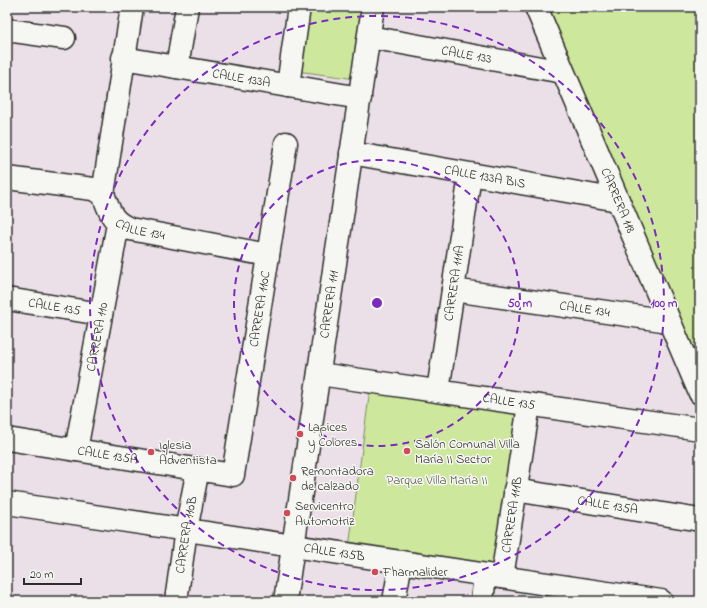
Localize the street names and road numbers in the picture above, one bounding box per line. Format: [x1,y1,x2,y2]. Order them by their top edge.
street label: CALLE 133 [440,41,493,68]
street label: CALLE 133A [211,64,272,92]
street label: CALLE 133A BIS [443,160,527,193]
street label: CARRERA 118 [596,165,640,236]
street label: CALLE 134 [111,214,167,245]
street label: CARRERA 111A [439,244,469,322]
street label: CARRERA 110C [244,269,275,348]
street label: CARRERA 111 [315,269,343,339]
street label: CALLE 135 [27,293,83,320]
street label: CALLE 134 [558,296,612,322]
street label: CARRERA 110 [81,301,113,373]
street label: CALLE 135 [482,388,537,415]
street label: CALLE 135A [76,441,139,469]
street label: CARRERA 111B [496,475,527,554]
street label: CALLE 135A [576,491,639,519]
street label: CARRERA 110B [170,494,202,575]
street label: CALLE 135B [302,538,366,566]

